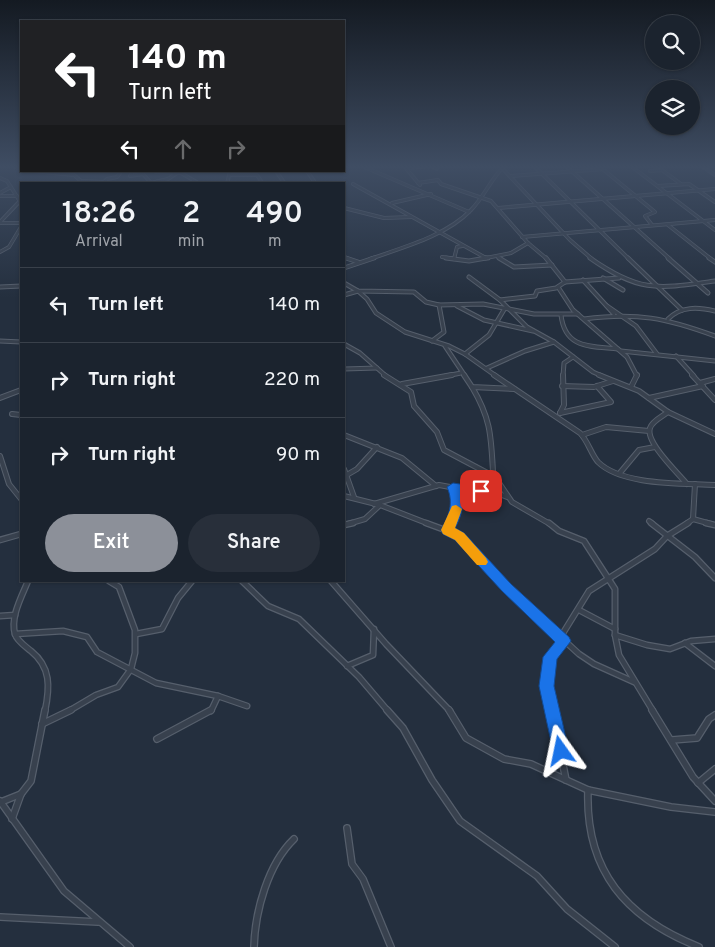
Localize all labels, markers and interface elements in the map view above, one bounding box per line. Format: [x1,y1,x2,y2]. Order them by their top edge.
map controls [645,15,700,135]
button: search [645,15,700,70]
text: 140 m [128,37,227,81]
icon: left [45,40,110,105]
text: Turn left [128,80,211,107]
button: layers [645,80,700,135]
icon: left [116,135,144,163]
icon: ahead [169,135,197,163]
icon: right [222,135,250,163]
text: 18:26 [62,196,136,233]
text: 2 [182,196,200,233]
text: 490 [246,196,303,233]
text: Arrival [75,232,123,252]
text: min [178,232,204,252]
text: m [268,232,282,252]
icon: left [45,291,73,319]
text: Turn left [88,293,164,317]
text: 140 m [269,293,320,317]
icon: right [45,366,73,394]
text: Turn right [88,368,176,392]
text: 220 m [264,368,320,392]
icon: right [45,441,73,469]
text: Turn right [88,443,176,467]
text: 90 m [276,443,320,467]
pin [460,470,502,512]
icon: arrive [467,477,495,505]
button: Exit [45,514,178,572]
button: Share [188,514,320,572]
position arrow [534,724,586,776]

